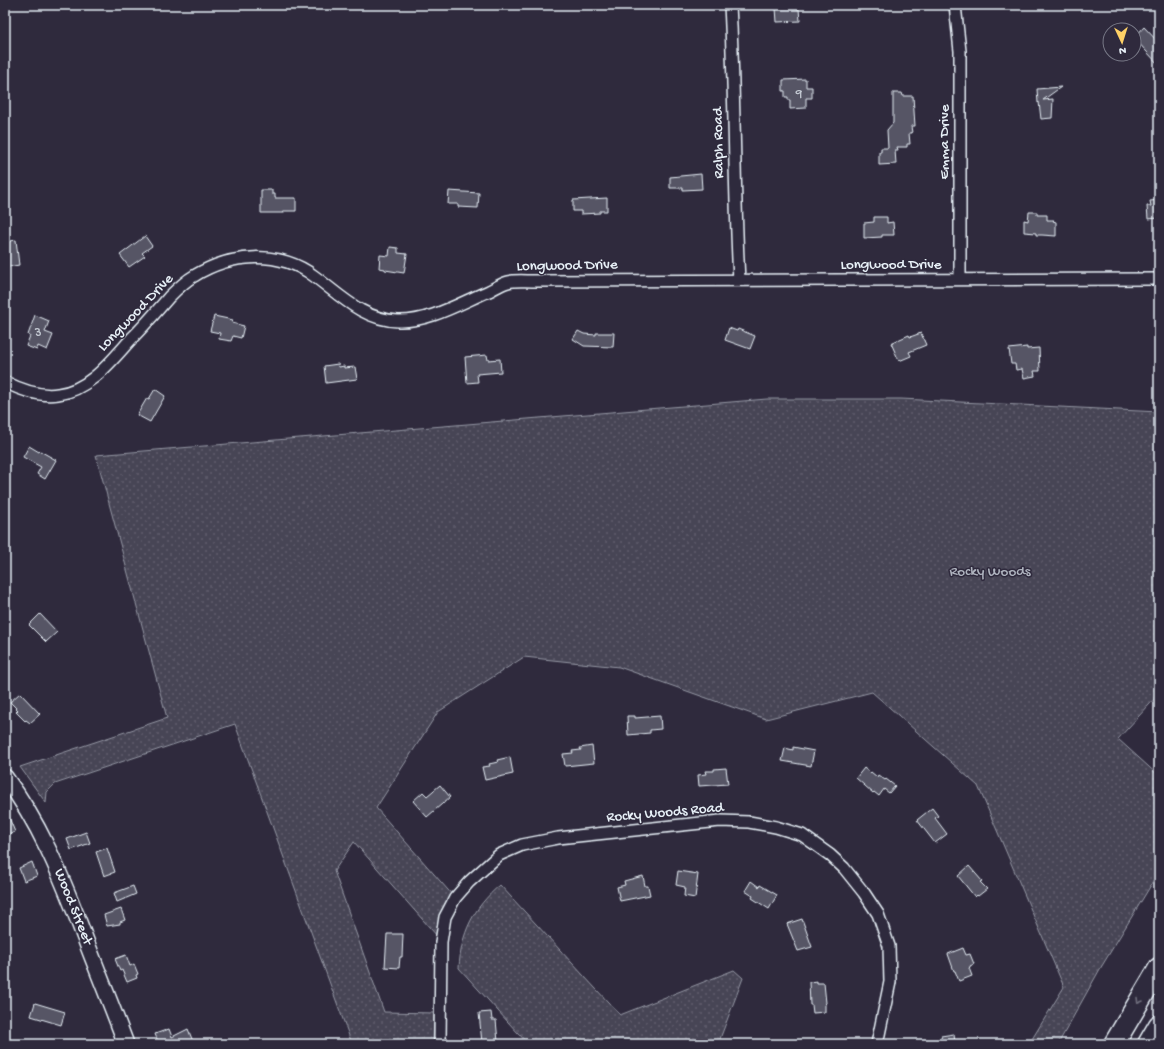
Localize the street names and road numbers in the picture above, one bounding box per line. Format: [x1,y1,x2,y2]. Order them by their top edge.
street label: Emma Drive [936,104,954,180]
street label: Ralph Road [709,106,729,179]
street label: Longwood Drive [516,256,618,276]
street label: Longwood Drive [840,256,942,274]
street label: Longwood Drive [94,270,178,356]
street label: Rocky Woods Road [606,799,725,827]
street label: Wood Street [50,866,97,950]

